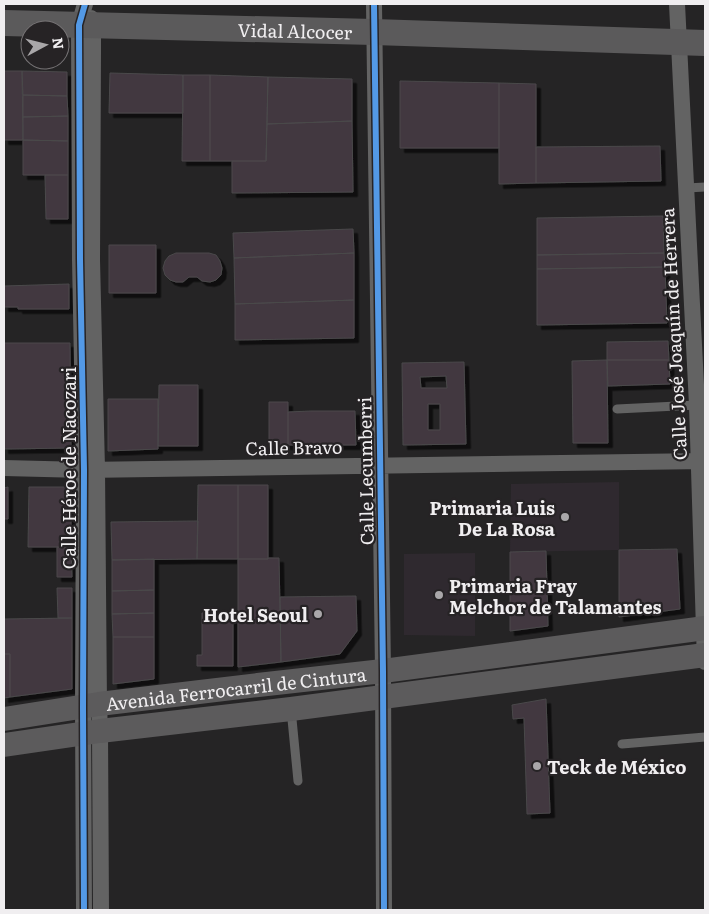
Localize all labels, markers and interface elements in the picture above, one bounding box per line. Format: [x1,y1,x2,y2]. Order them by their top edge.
street label: Vidal Alcocer [237,15,353,45]
north arrow [20,20,70,70]
text: N [48,36,70,51]
street label: Calle José Joaquín de Herrera [653,207,693,461]
street label: Calle Héroe de Nacozari [55,367,82,569]
street label: Calle Lecumberri [350,397,380,545]
street label: Calle Bravo [245,433,343,461]
place label: Primaria Luis De La Rosa [429,494,556,542]
marker: Primaria Luis De La Rosa [559,511,571,523]
place label: Primaria Fray Melchor de Talamantes [449,572,662,620]
marker: Primaria Fray Melchor de Talamantes [433,589,445,601]
place label: Hotel Seoul [203,601,308,628]
marker: Hotel Seoul [312,608,324,620]
street label: Avenida Ferrocarril de Cintura [104,659,368,717]
place label: Teck de México [547,753,686,780]
marker: Teck de México [531,760,543,772]

